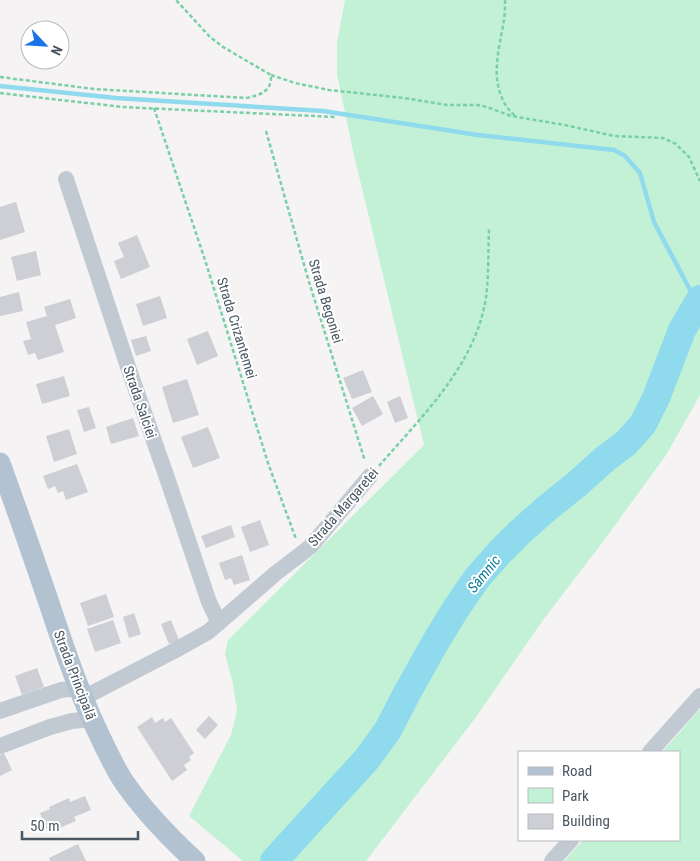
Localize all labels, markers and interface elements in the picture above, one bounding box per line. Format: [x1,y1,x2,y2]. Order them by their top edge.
north arrow [20,20,70,70]
text: N [48,43,66,58]
street label: Strada Begoniei [306,257,346,345]
street label: Strada Crizantemei [214,275,260,381]
street label: Strada Salciei [120,364,160,440]
street label: Strada Margaretei [305,465,381,549]
water label: Sâmnic [464,552,505,596]
street label: Strada Principală [51,628,99,722]
legend [518,751,680,841]
text: Road [562,762,592,780]
text: Park [562,787,589,805]
scale bar [22,808,139,840]
text: Building [562,812,610,830]
text: 50 m [30,817,60,835]

